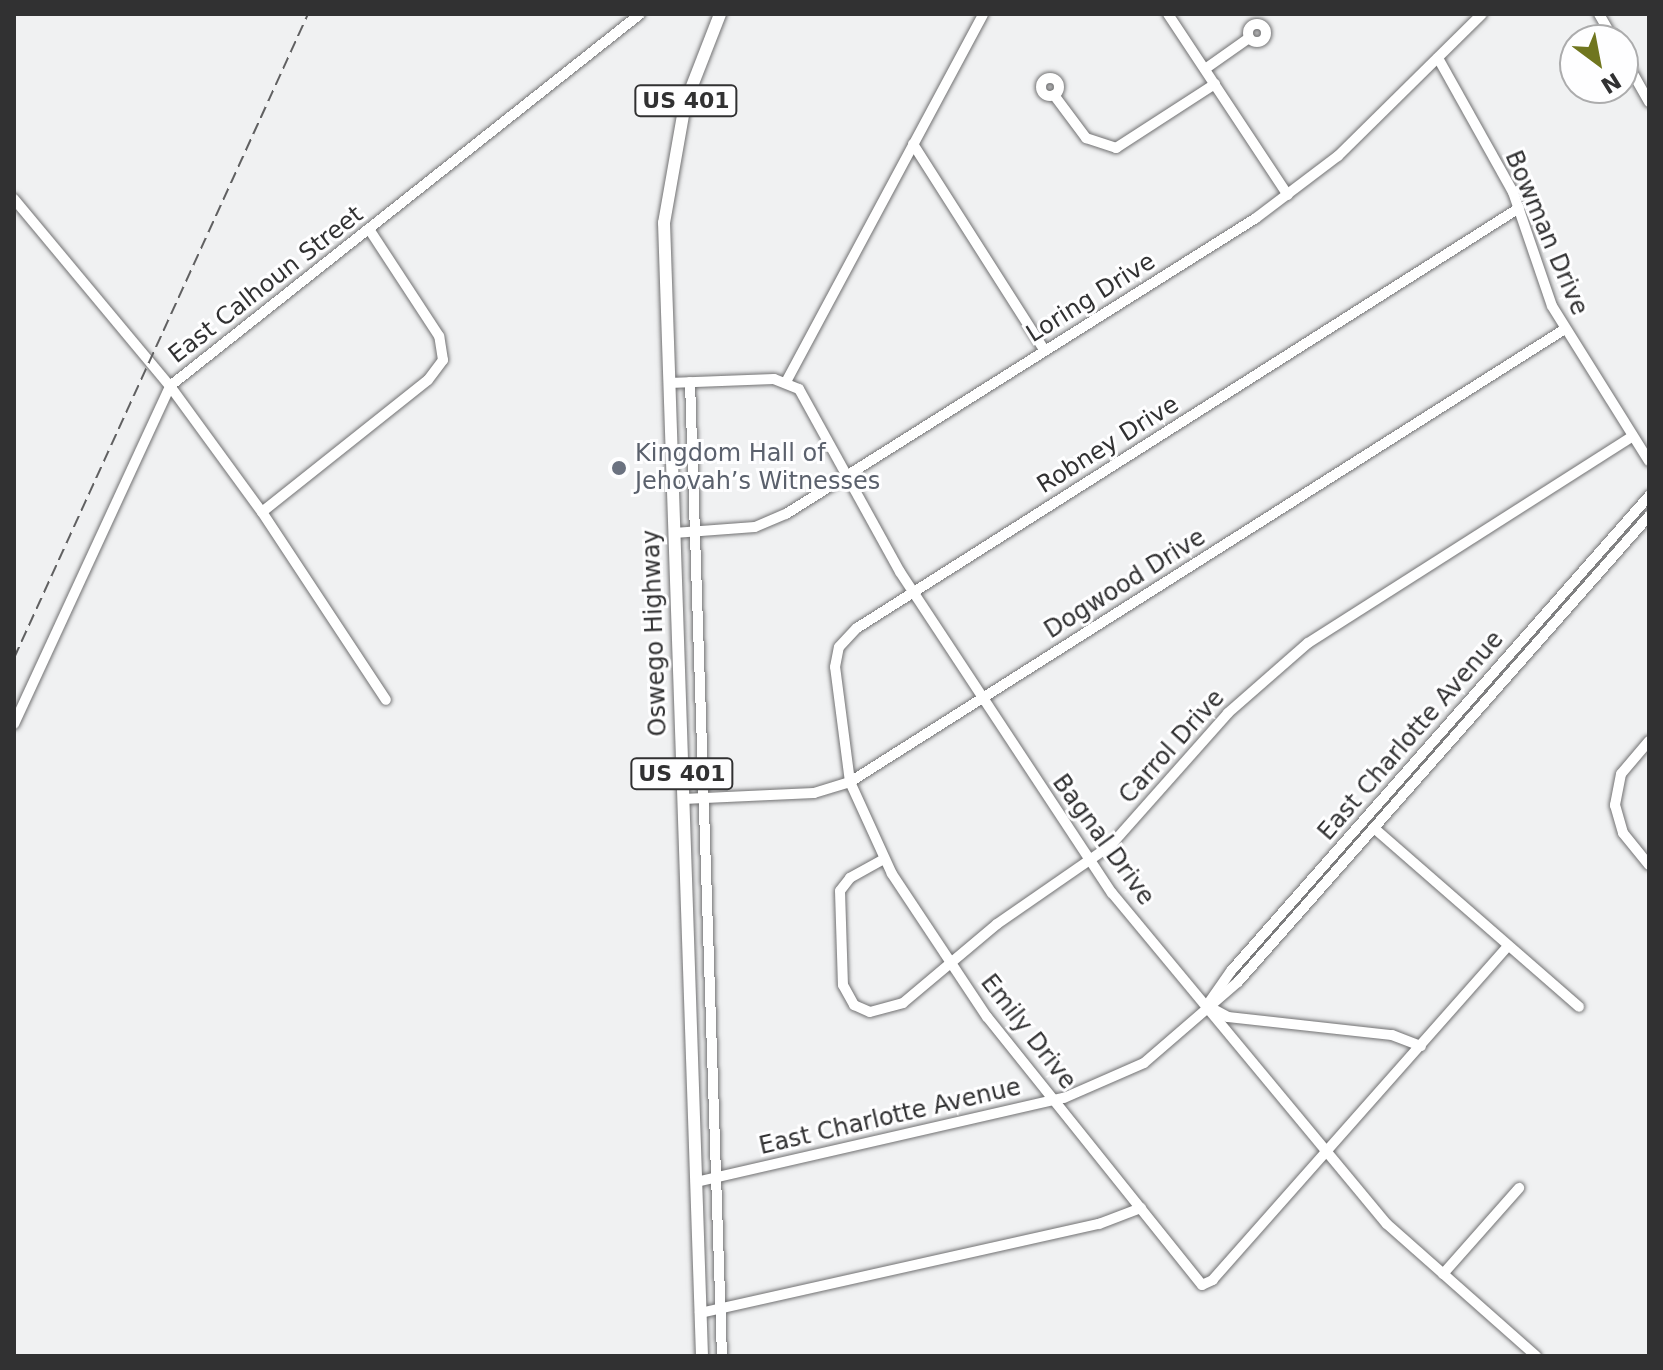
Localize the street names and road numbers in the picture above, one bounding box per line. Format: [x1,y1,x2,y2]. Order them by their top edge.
road number: US 401 [634,83,738,119]
street label: Bowman Drive [1498,147,1594,319]
street label: East Calhoun Street [163,200,369,370]
street label: Loring Drive [1021,247,1161,349]
street label: Robney Drive [1032,390,1184,500]
street label: Dogwood Drive [1039,523,1211,645]
street label: Oswego Highway [637,529,673,737]
street label: East Charlotte Avenue [1312,626,1510,846]
street label: Carrol Drive [1113,684,1231,810]
road number: US 401 [630,756,734,792]
street label: Bagnal Drive [1046,769,1160,911]
street label: Emily Drive [974,969,1082,1095]
street label: East Charlotte Avenue [756,1073,1024,1161]

